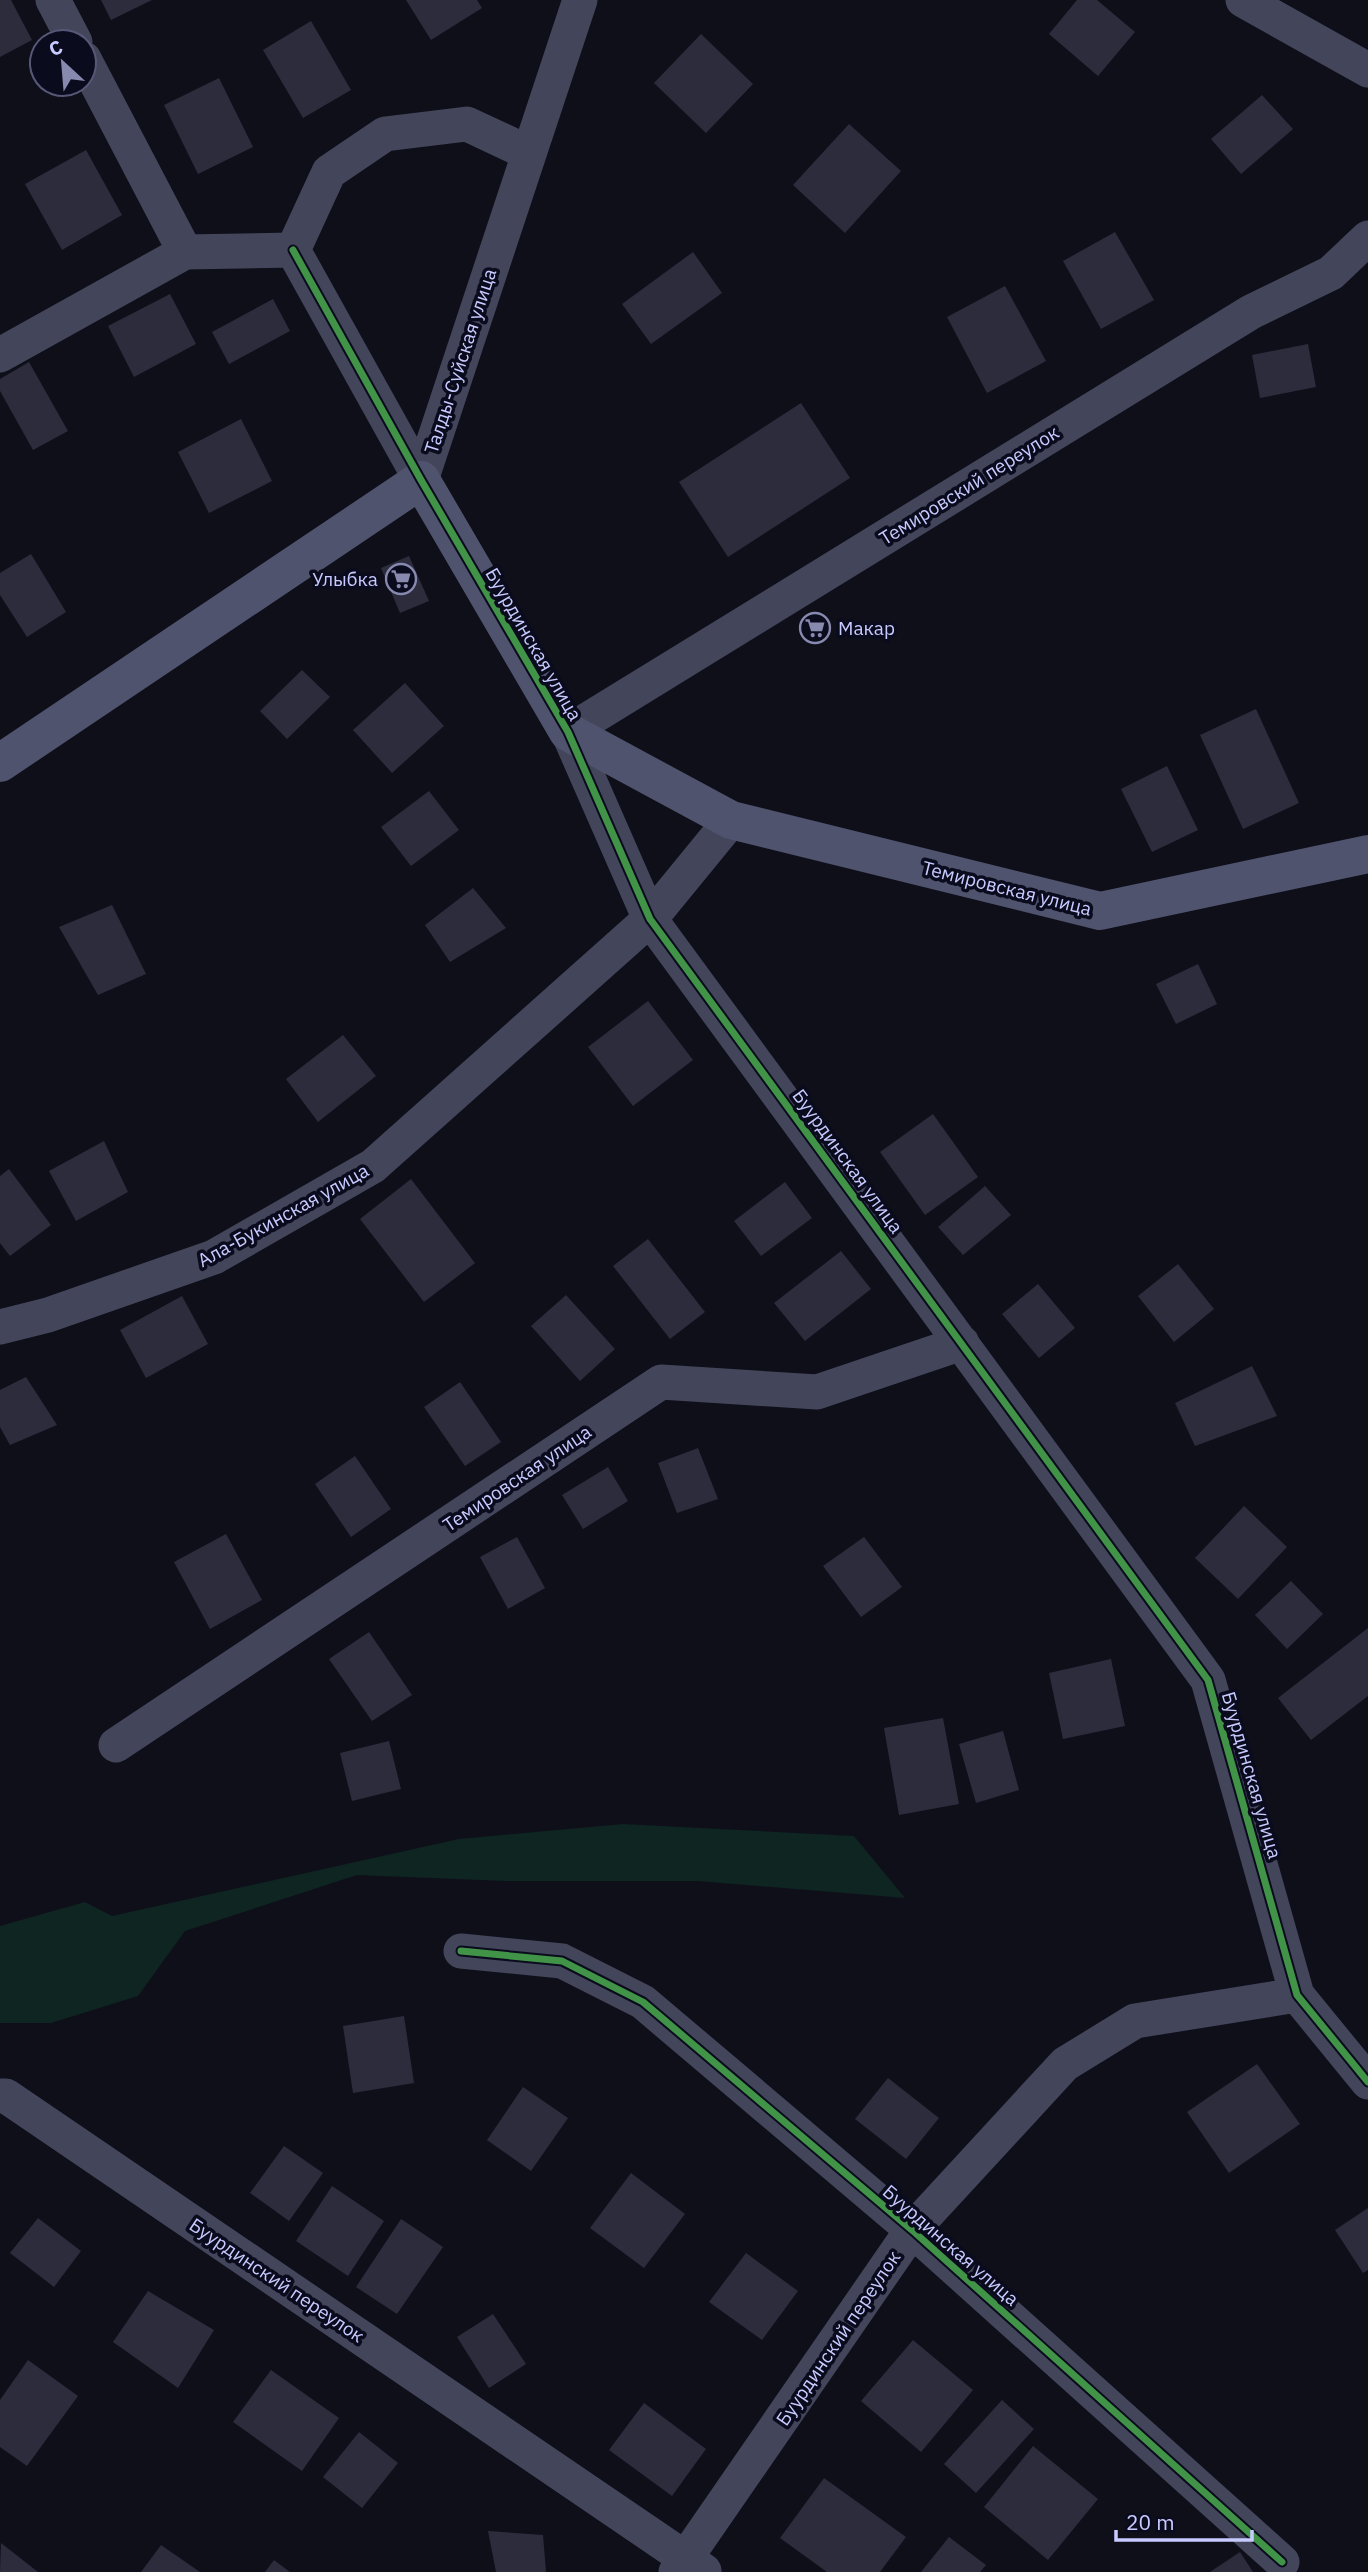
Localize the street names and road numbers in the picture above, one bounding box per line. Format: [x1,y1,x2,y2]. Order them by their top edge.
street label: Талды-Суйская улица [419,265,501,457]
street label: Темировский переулок [875,420,1063,550]
street label: Буурдинская улица [480,563,588,725]
street label: Темировская улица [920,855,1094,921]
street label: Буурдинская улица [788,1084,908,1238]
street label: Ала-Букинская улица [193,1158,373,1272]
street label: Темировская улица [438,1419,596,1537]
street label: Буурдинская улица [1217,1689,1287,1861]
street label: Буурдинская улица [878,2179,1024,2311]
street label: Буурдинский переулок [185,2212,369,2348]
street label: Буурдинский переулок [770,2246,906,2430]

